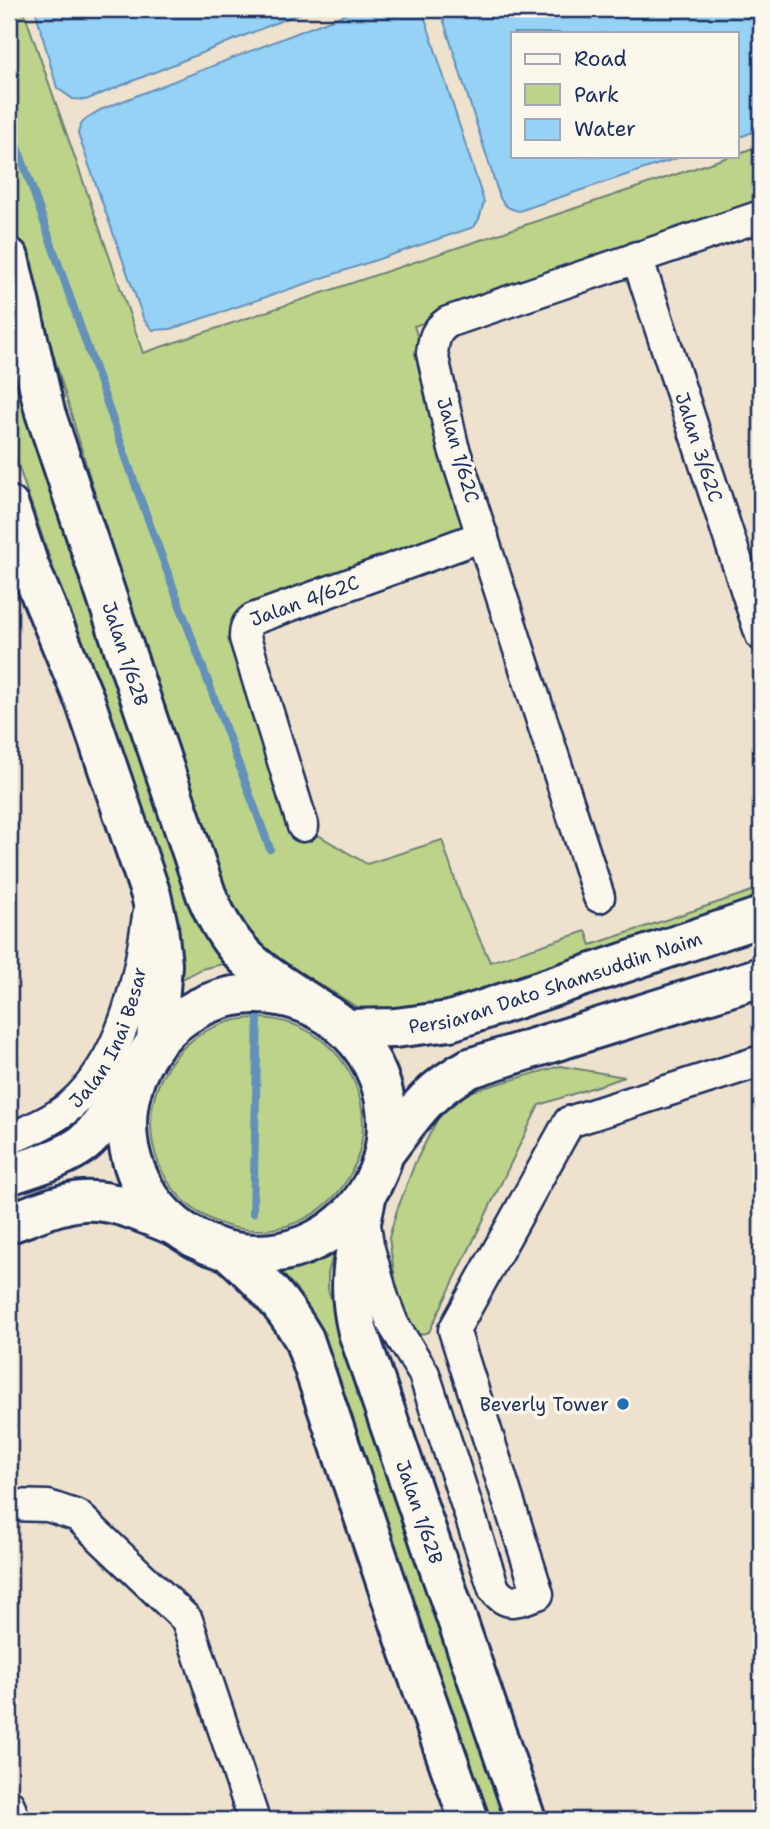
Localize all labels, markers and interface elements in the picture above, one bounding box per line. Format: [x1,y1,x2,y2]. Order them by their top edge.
legend [511,32,738,158]
text: Road [574,45,627,73]
text: Park [574,81,619,109]
text: Water [574,115,636,143]
street label: Jalan 3/62C [670,389,729,505]
street label: Jalan 1/62C [431,394,485,506]
street label: Jalan 4/62C [246,569,362,632]
street label: Jalan 1/62B [97,598,155,709]
street label: Persiaran Dato Shamsuddin Naim [407,925,705,1039]
street label: Jalan Inai Besar [64,965,152,1113]
place label: Beverly Tower [480,1392,609,1417]
marker: Beverly Tower [615,1396,631,1412]
street label: Jalan 1/62B [390,1457,449,1567]

